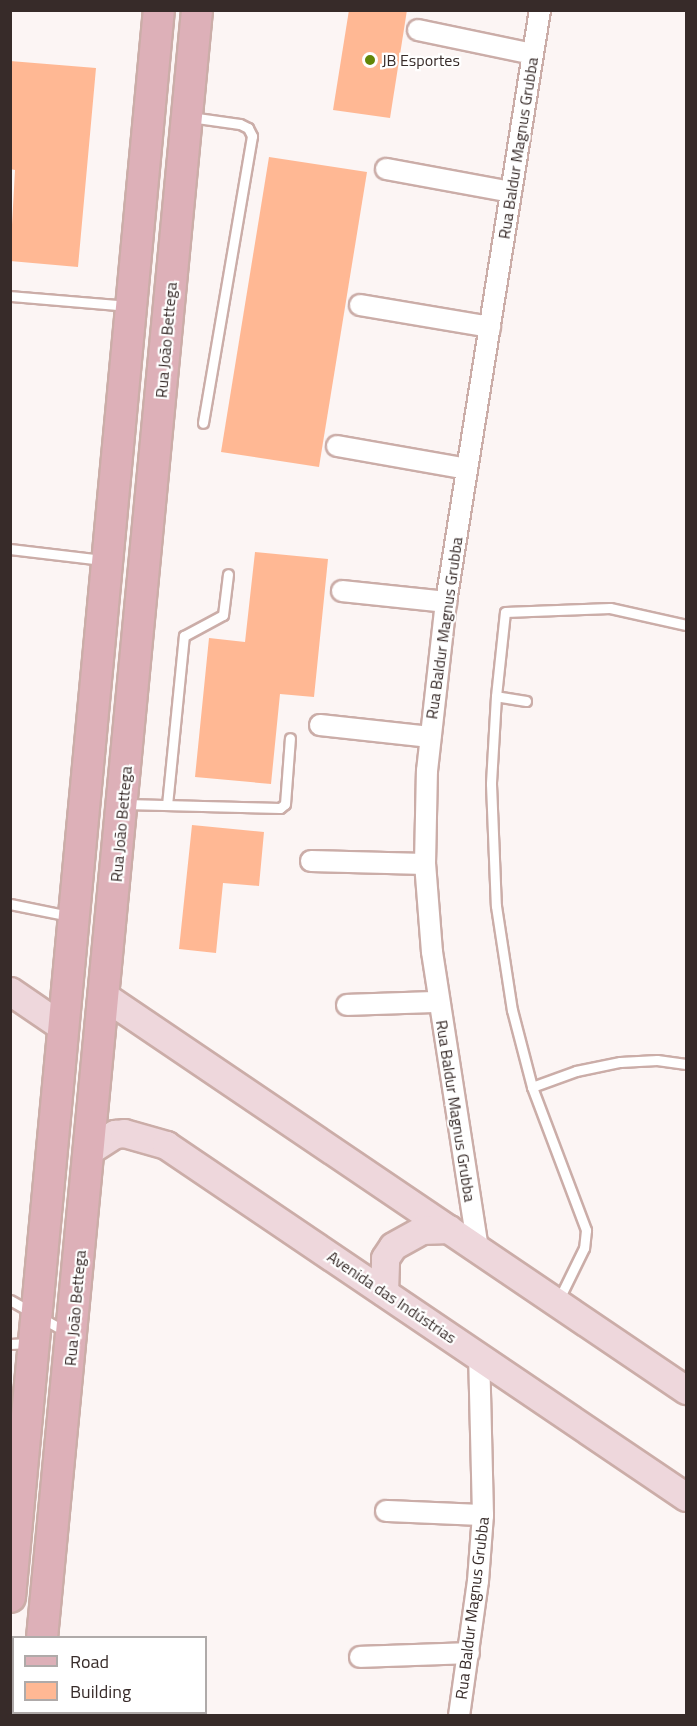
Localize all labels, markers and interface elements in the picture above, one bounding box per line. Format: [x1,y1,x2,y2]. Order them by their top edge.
place label: JB Esportes [382,50,460,70]
marker: JB Esportes [363,53,377,67]
street label: Rua Baldur Magnus Grubba [494,56,542,240]
street label: Rua João Bettega [151,281,181,399]
street label: Rua Baldur Magnus Grubba [422,536,466,720]
street label: Rua João Bettega [106,765,136,883]
street label: Rua Baldur Magnus Grubba [432,1019,480,1203]
street label: Avenida das Indústrias [324,1247,460,1347]
street label: Rua João Bettega [60,1249,90,1367]
street label: Rua Baldur Magnus Grubba [451,1516,493,1700]
legend [12,1636,207,1714]
text: Road [70,1648,109,1675]
text: Building [70,1678,131,1705]

